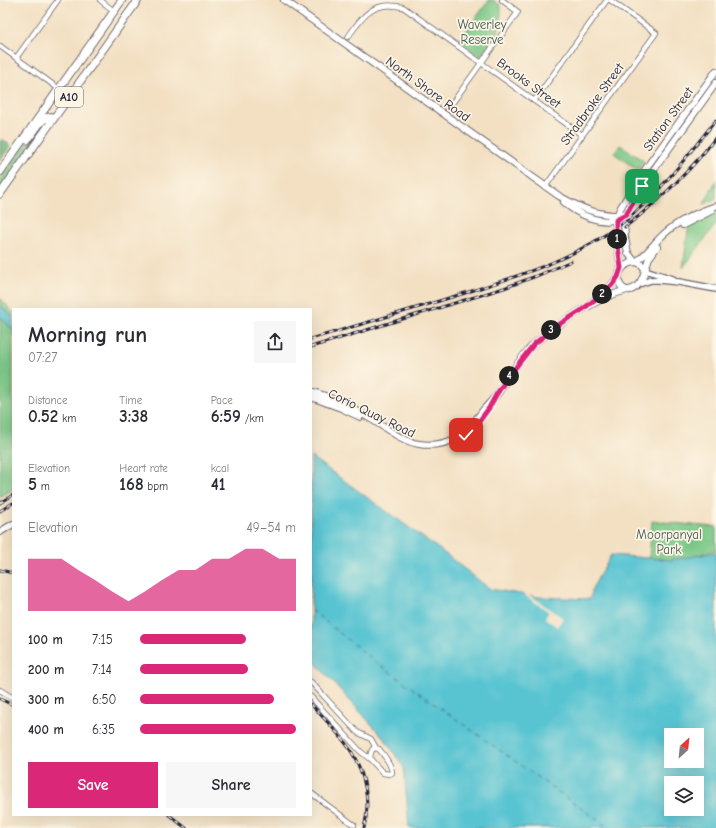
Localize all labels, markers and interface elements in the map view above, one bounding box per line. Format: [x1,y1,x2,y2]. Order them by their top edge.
park label: Waverley Reserve [457,17,507,47]
street label: North Shore Road [383,53,473,125]
street label: Brooks Street [494,55,565,112]
street label: Stradbroke Street [557,59,628,148]
street label: Station Street [640,83,697,154]
road number: A10 [55,87,83,107]
pin [625,169,659,203]
icon: arrive [631,175,653,197]
pin: 1 [607,229,627,249]
text: 1 [615,232,619,245]
pin: 2 [592,284,612,304]
text: 2 [599,287,605,300]
pin: 3 [541,320,561,340]
button: share [254,321,296,363]
text: Morning run [28,322,147,348]
text: 3 [548,323,554,336]
text: 07:27 [28,350,57,365]
pin: 4 [499,366,519,386]
text: 4 [506,369,512,382]
street label: Corio Quay Road [326,385,418,441]
text: Distance [28,394,67,407]
text: Time [119,394,142,407]
text: Pace [211,394,233,407]
text: 0.52 [28,407,58,426]
text: 3:38 [119,407,148,426]
text: 6:59 [211,407,241,426]
text: km [58,412,76,425]
text: /km [241,412,264,425]
pin [449,418,483,452]
icon: check [455,424,477,446]
text: Elevation [28,462,70,475]
text: Heart rate [119,462,168,475]
text: kcal [211,462,229,475]
text: 5 [28,475,37,494]
text: 168 [119,475,144,494]
text: 41 [211,475,225,494]
text: m [37,480,50,493]
text: bpm [144,480,168,493]
text: Elevation [28,520,78,535]
text: 49–54 m [247,520,296,535]
park label: Moorpanyal Park [636,527,702,557]
text: 100 m [28,632,63,647]
text: 7:15 [92,632,113,647]
text: 200 m [28,662,64,677]
text: 7:14 [92,662,112,677]
text: 300 m [28,692,64,707]
text: 6:50 [92,692,116,707]
text: 400 m [28,722,64,737]
text: 6:35 [92,722,115,737]
north arrow [664,728,704,768]
map controls [664,728,704,816]
button: Save [28,762,158,808]
button: Share [166,762,296,808]
button: layers [664,776,704,816]

